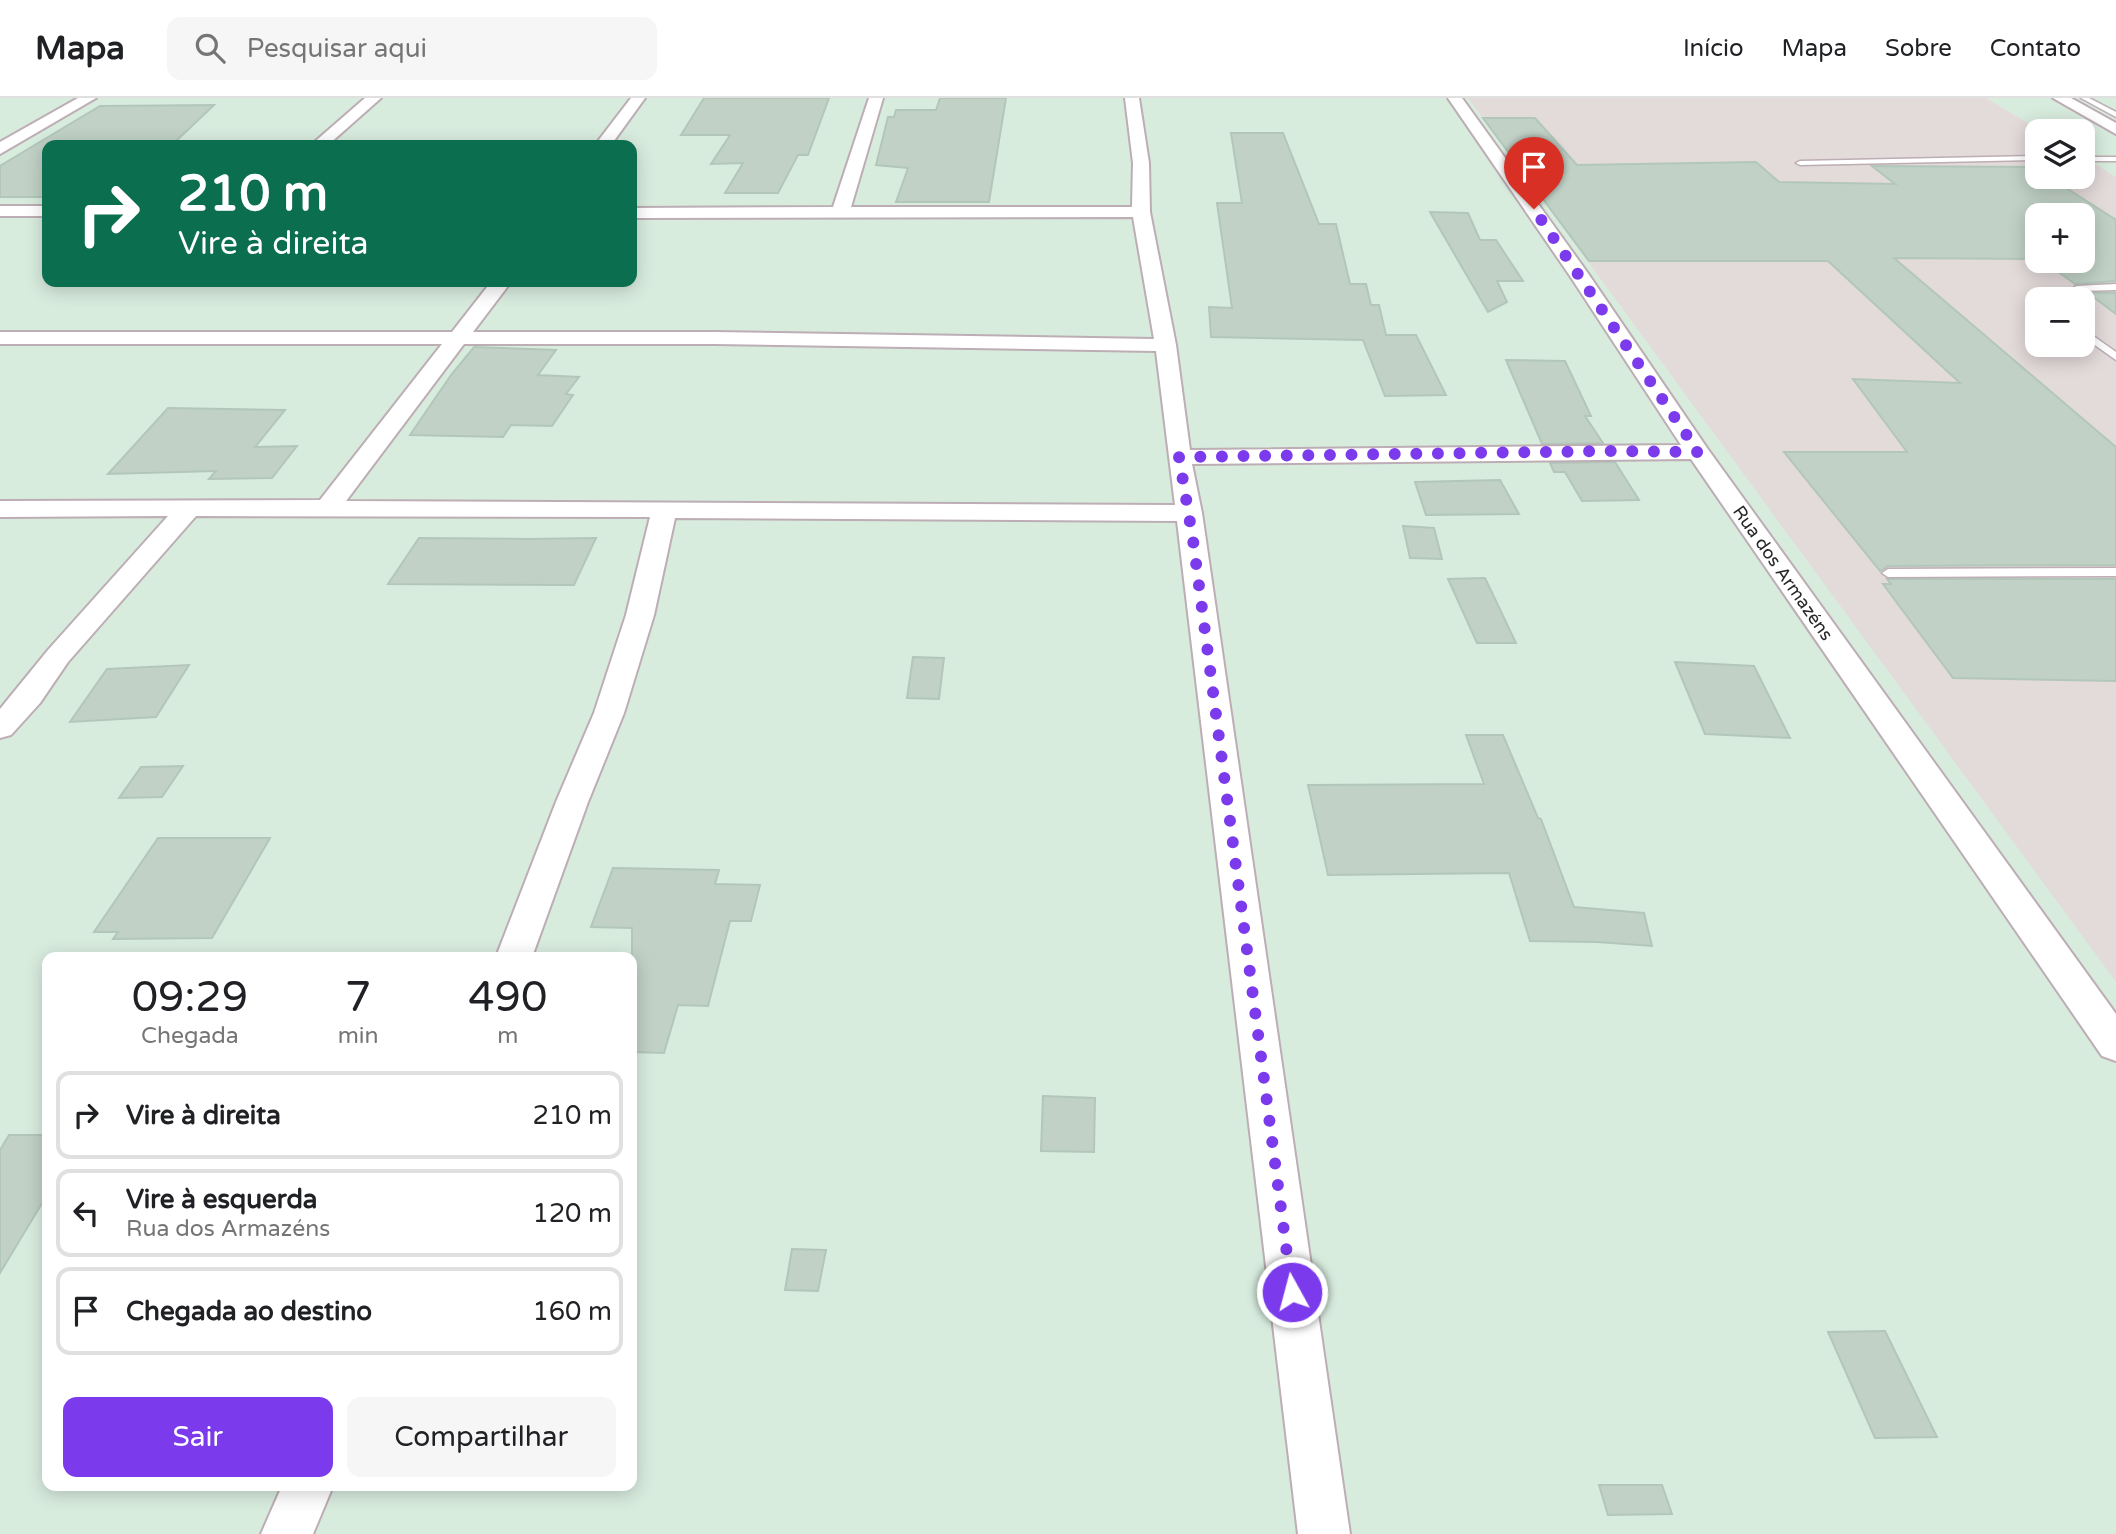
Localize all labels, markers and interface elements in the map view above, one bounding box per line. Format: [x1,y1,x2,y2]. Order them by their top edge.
search box [167,17,657,80]
text: Mapa [35,29,125,68]
icon: search [191,29,229,67]
text: Pesquisar aqui [247,33,427,64]
text: Início [1683,34,1744,63]
text: Mapa [1782,34,1847,63]
text: Sobre [1885,34,1952,63]
text: Contato [1990,34,2081,63]
map controls [2025,119,2095,357]
button: layers [2025,119,2095,189]
pin [1504,137,1564,209]
icon: arrive [1515,148,1553,186]
text: 210 m [178,165,328,224]
icon: right [63,168,154,259]
button: + [2025,203,2095,273]
text: Vire à direita [178,225,369,263]
button: − [2025,287,2095,357]
street label: Rua dos Armazéns [1728,501,1838,645]
text: 09:29 [132,972,248,1023]
text: 7 [345,972,371,1023]
text: 490 [468,972,547,1023]
text: Chegada [141,1022,239,1050]
text: min [338,1022,379,1050]
text: m [497,1022,518,1050]
icon: right [67,1096,105,1134]
text: Vire à direita [126,1100,281,1131]
text: 210 m [532,1100,612,1131]
text: Vire à esquerda [126,1184,317,1215]
icon: left [67,1194,105,1232]
text: 120 m [532,1198,612,1229]
text: Rua dos Armazéns [126,1215,330,1243]
position arrow [1255,1255,1329,1329]
icon: arrive [67,1292,105,1330]
text: Chegada ao destino [126,1296,372,1327]
text: 160 m [532,1296,612,1327]
button: Sair [63,1397,333,1477]
button: Compartilhar [347,1397,616,1477]

